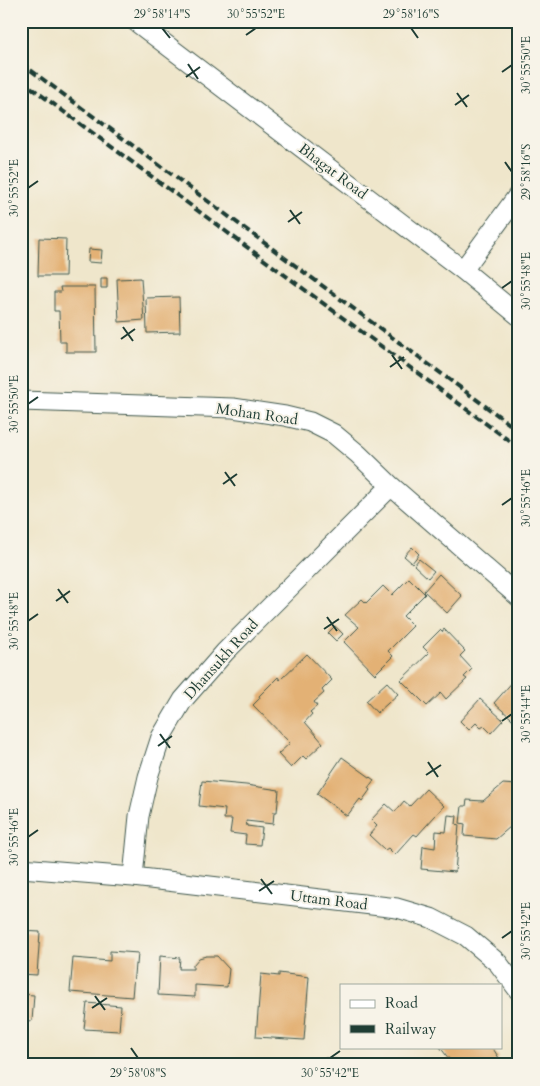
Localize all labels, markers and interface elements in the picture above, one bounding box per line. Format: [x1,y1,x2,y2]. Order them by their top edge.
text: 29°58'14"S [134,6,190,22]
text: 30°55'52"E [227,6,285,22]
text: 29°58'16"S [383,6,439,22]
text: 30°55'50"E [518,36,534,94]
street label: Bhagat Road [294,138,372,204]
text: 29°58'16"S [518,144,534,200]
text: 30°55'52"E [6,159,22,217]
text: 30°55'48"E [518,252,534,310]
text: 30°55'50"E [6,375,22,433]
street label: Mohan Road [215,398,299,430]
text: 30°55'46"E [518,469,534,527]
text: 30°55'48"E [6,592,22,650]
street label: Dhansukh Road [179,614,263,704]
text: 30°55'44"E [518,685,534,743]
text: 30°55'46"E [6,808,22,866]
street label: Uttam Road [289,885,369,915]
text: 30°55'42"E [518,902,534,960]
legend [340,984,502,1048]
text: Road [385,993,418,1013]
text: Railway [385,1019,436,1039]
text: 29°58'08"S [110,1065,166,1081]
text: 30°55'42"E [301,1065,359,1081]

